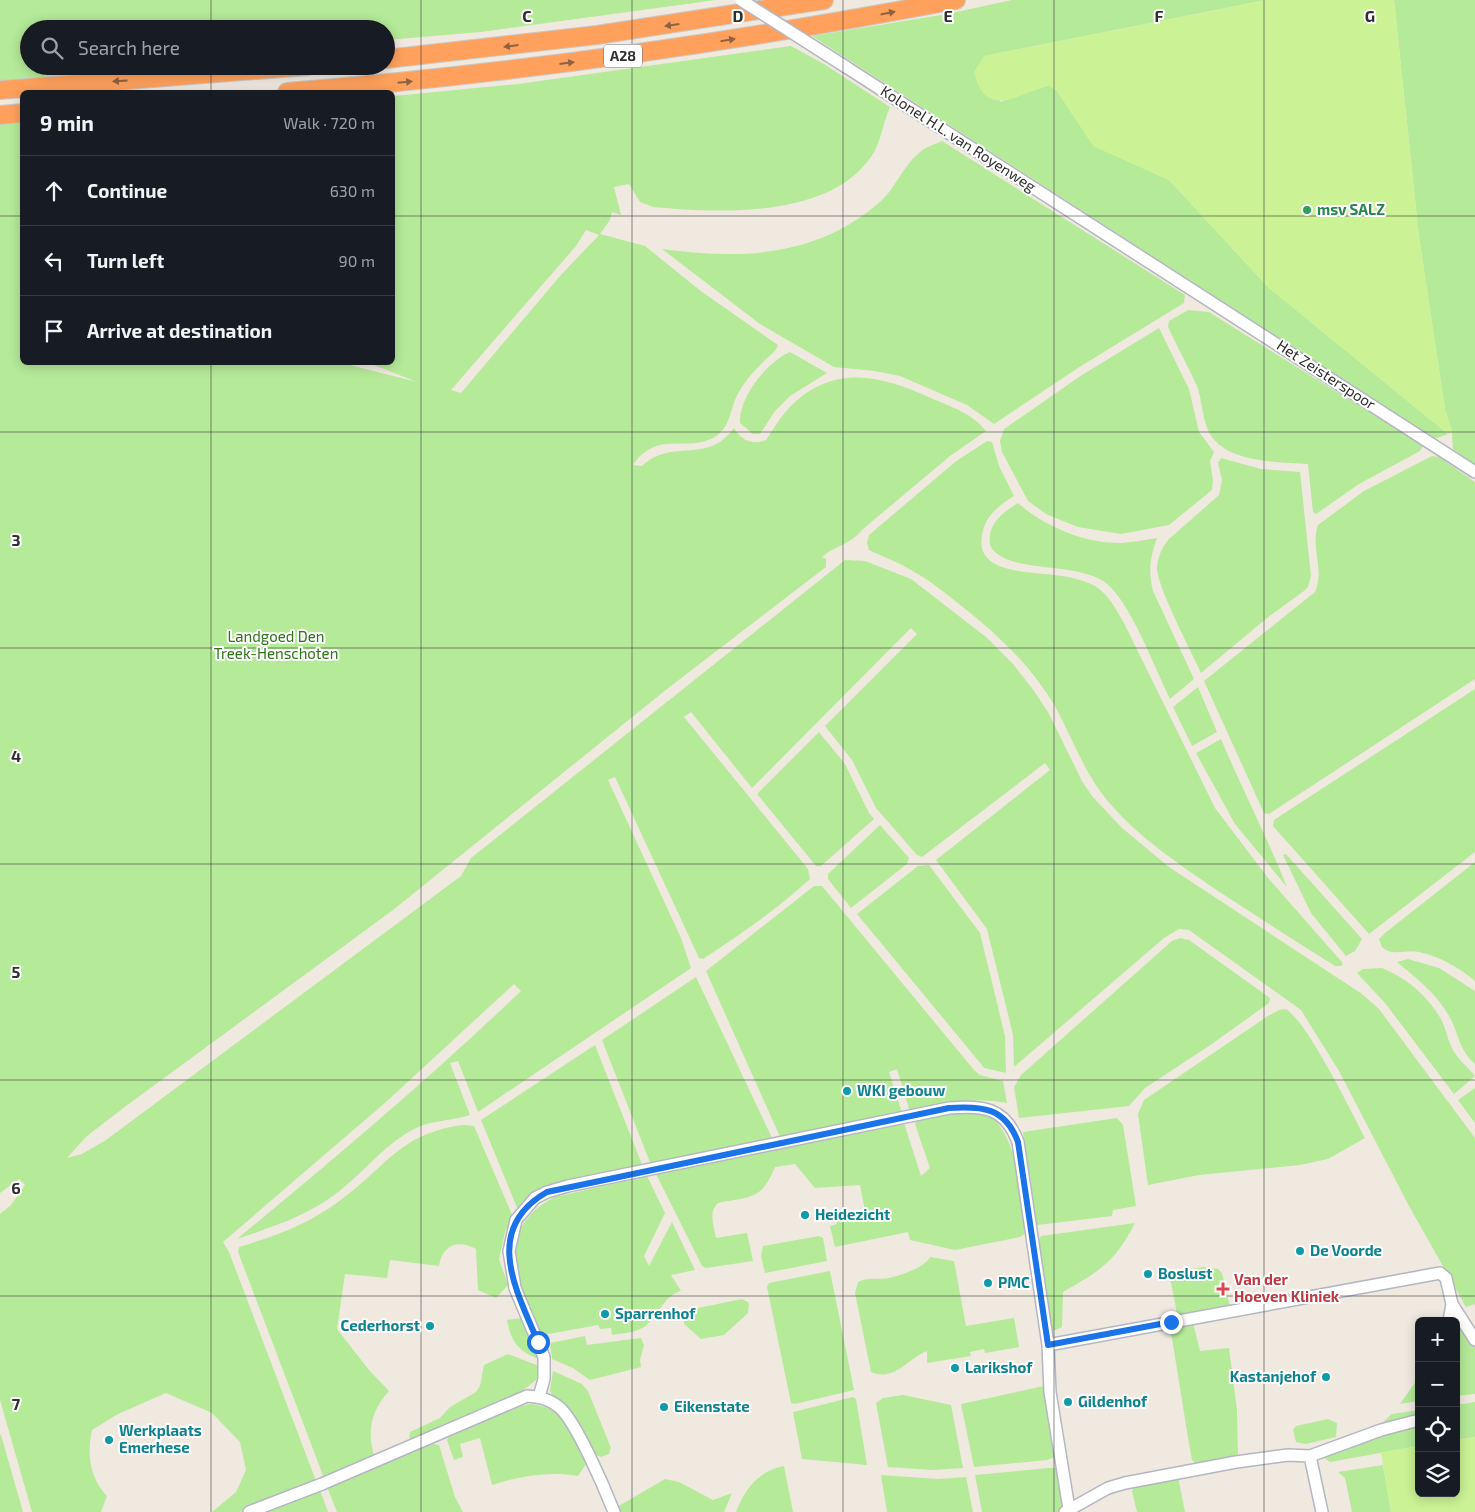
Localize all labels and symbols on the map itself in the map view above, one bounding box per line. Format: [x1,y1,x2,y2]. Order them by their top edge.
text: C [522,6,532,25]
text: D [733,6,744,25]
text: E [943,6,953,25]
text: F [1155,6,1164,25]
text: G [1365,6,1375,25]
one-way arrow [880,9,895,17]
one-way arrow [664,21,680,29]
one-way arrow [720,36,736,44]
one-way arrow [503,42,519,50]
road number: A28 [604,44,642,68]
one-way arrow [559,59,575,67]
one-way arrow [111,77,127,85]
one-way arrow [398,78,414,86]
street label: Kolonel H.L. van Royenweg [878,81,1040,195]
place label: msv SALZ [1317,200,1385,218]
marker: msv SALZ [1301,204,1313,216]
street label: Het Zeisterspoor [1274,336,1379,413]
text: 3 [11,530,21,549]
park label: Landgoed Den Treek-Henschoten [214,627,338,662]
text: 4 [11,746,21,765]
text: 5 [12,962,21,981]
place label: WKI gebouw [857,1081,946,1099]
marker: WKI gebouw [841,1085,853,1097]
text: 6 [11,1178,21,1197]
place label: Heidezicht [815,1205,890,1223]
marker: Heidezicht [799,1209,811,1221]
place label: De Voorde [1310,1241,1382,1259]
marker: De Voorde [1294,1245,1306,1257]
place label: Boslust [1158,1264,1212,1282]
marker: Boslust [1142,1268,1154,1280]
place label: Van der Hoeven Kliniek [1234,1270,1340,1305]
place label: PMC [998,1273,1030,1291]
marker: PMC [982,1277,994,1289]
marker: Van der Hoeven Kliniek [1216,1282,1230,1296]
place label: Sparrenhof [615,1304,696,1322]
marker: Sparrenhof [599,1308,611,1320]
route end [1160,1311,1183,1334]
place label: Cederhorst [341,1316,420,1334]
marker: Cederhorst [424,1320,436,1332]
route start [527,1331,550,1354]
place label: Larikshof [965,1358,1033,1376]
marker: Larikshof [949,1362,961,1374]
place label: Kastanjehof [1230,1367,1317,1385]
marker: Kastanjehof [1320,1371,1332,1383]
place label: Gildenhof [1078,1392,1148,1410]
text: 7 [12,1394,21,1413]
marker: Gildenhof [1062,1396,1074,1408]
place label: Eikenstate [674,1397,750,1415]
marker: Eikenstate [658,1401,670,1413]
place label: Werkplaats Emerhese [119,1421,202,1456]
marker: Werkplaats Emerhese [103,1434,115,1446]

